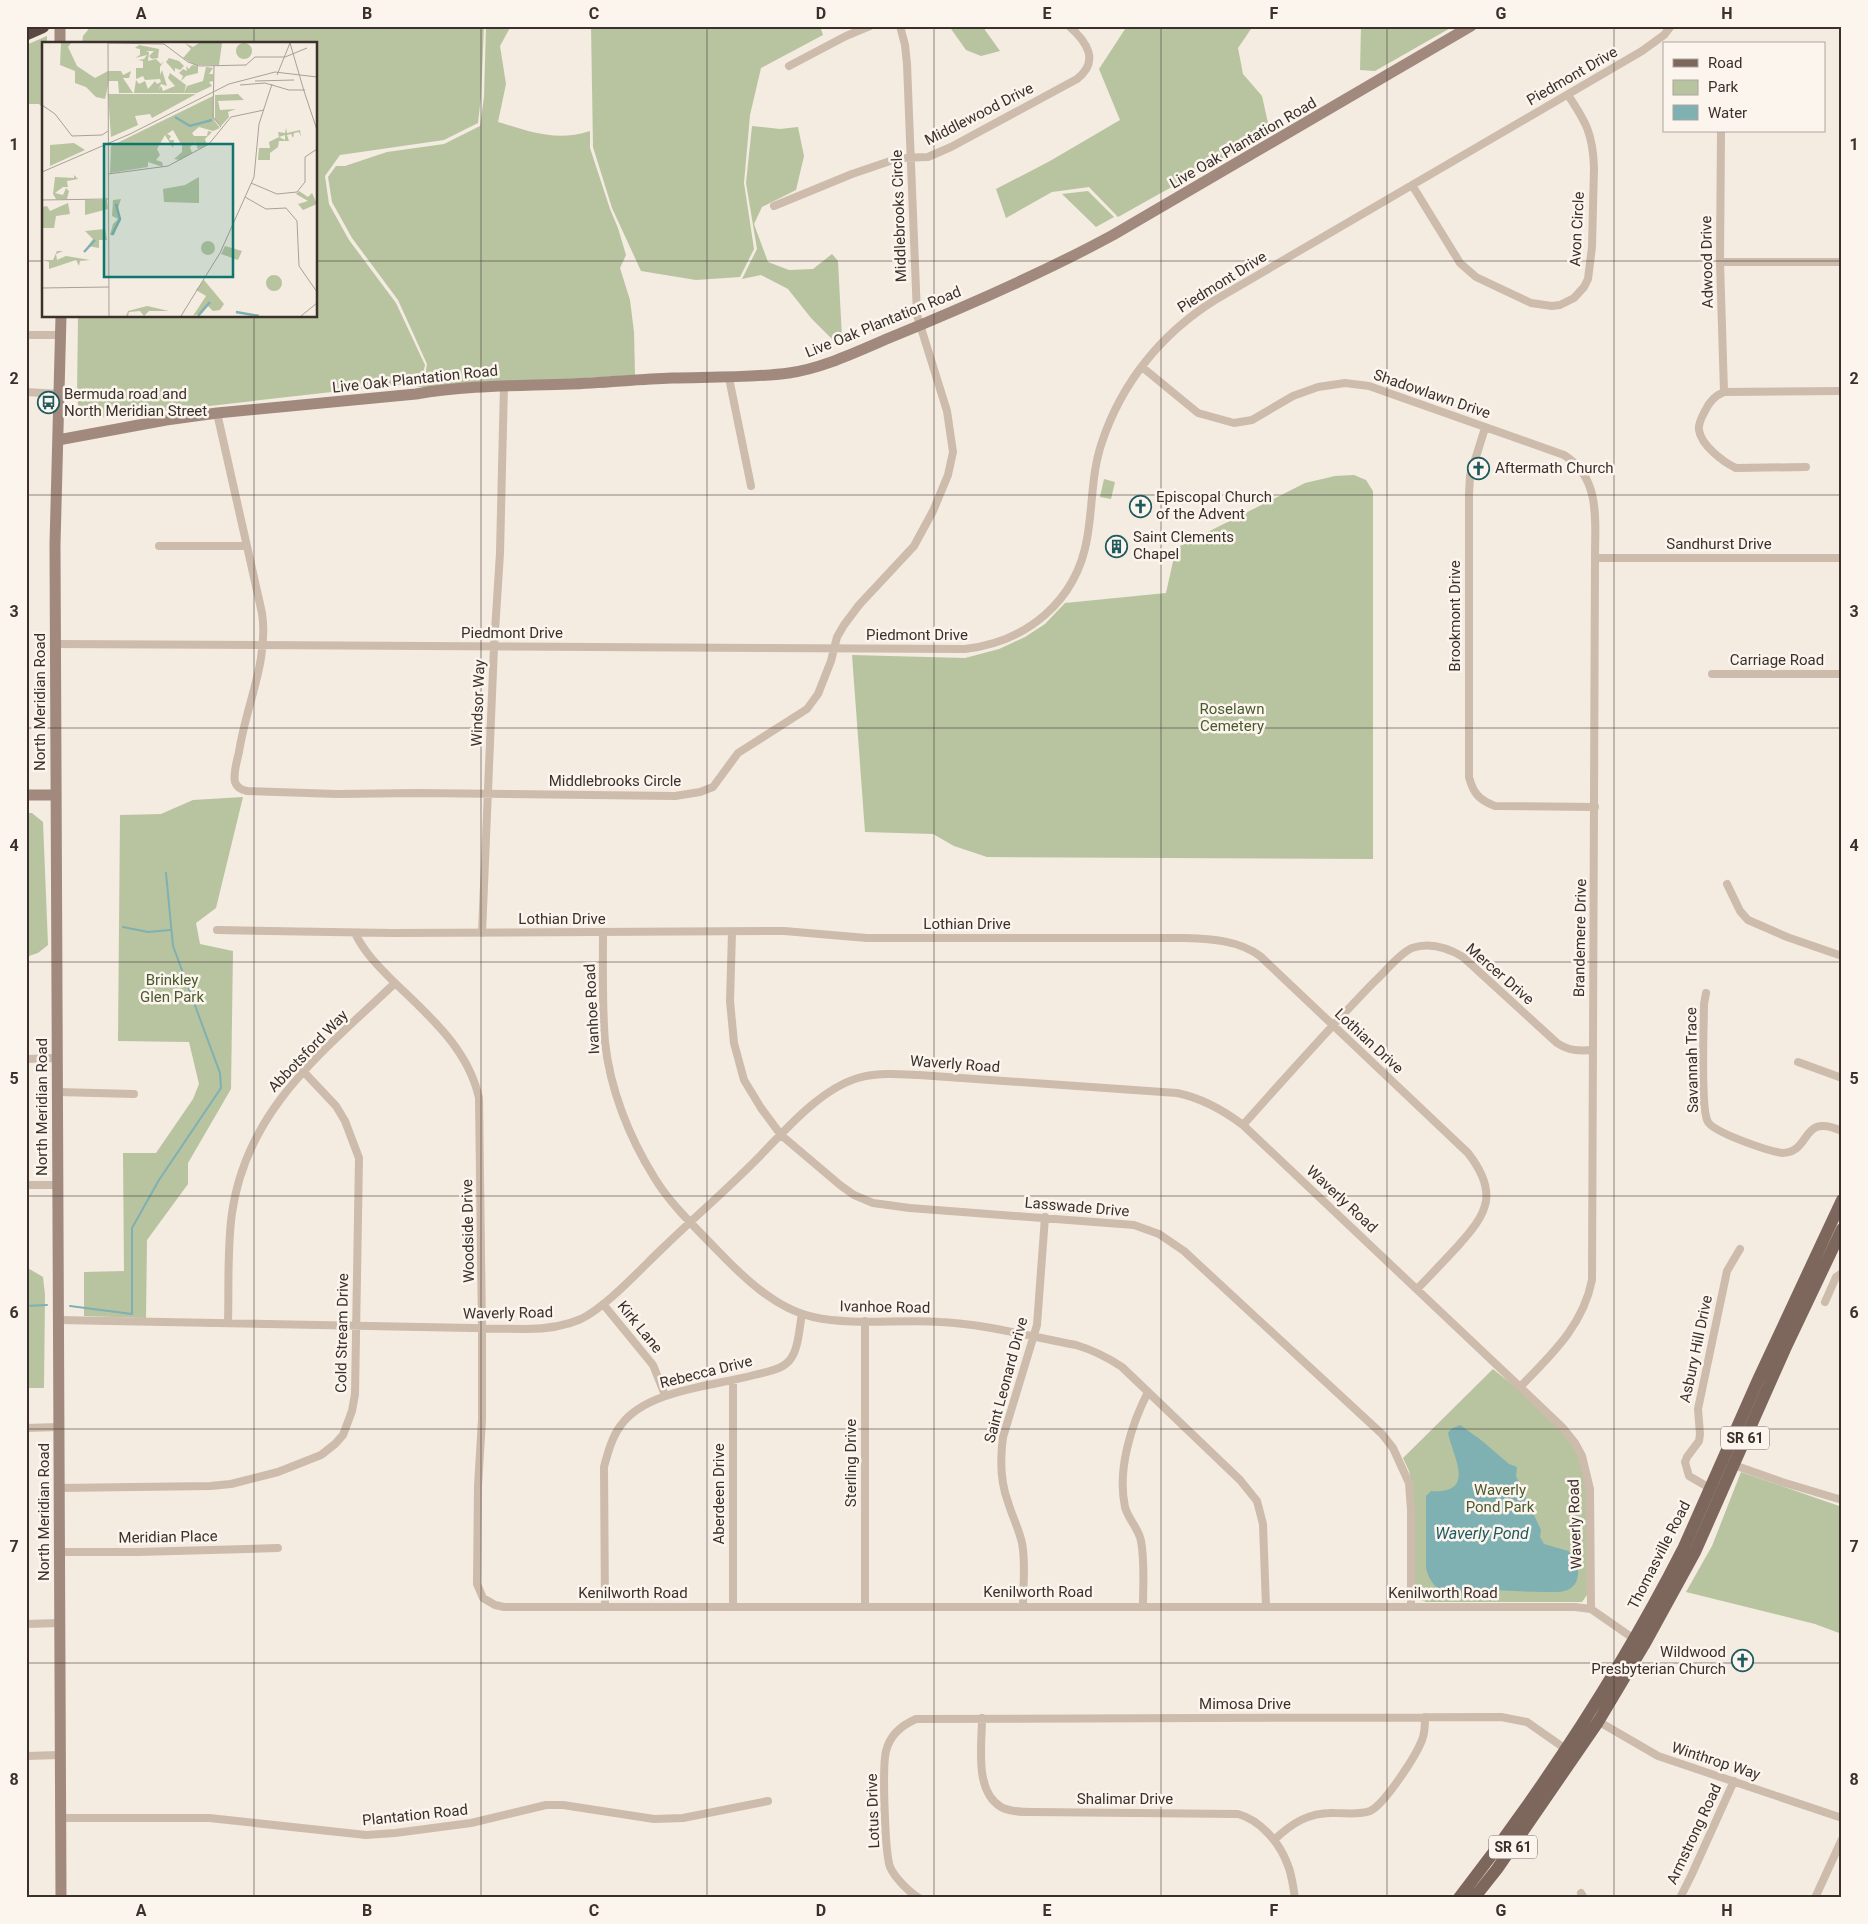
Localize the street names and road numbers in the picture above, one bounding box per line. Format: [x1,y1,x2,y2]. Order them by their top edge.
street label: Piedmont Drive [1523,43,1621,109]
street label: Middlewood Drive [922,79,1036,149]
street label: Live Oak Plantation Road [1166,94,1320,192]
street label: Middlebrooks Circle [888,149,910,283]
street label: Avon Circle [1566,191,1588,267]
street label: Adwood Drive [1697,216,1717,308]
street label: Piedmont Drive [1174,247,1270,317]
street label: Live Oak Plantation Road [802,282,964,362]
street label: Live Oak Plantation Road [331,361,499,397]
street label: Shadowlawn Drive [1371,366,1493,422]
street label: Sandhurst Drive [1666,535,1772,553]
street label: Brookmont Drive [1446,560,1464,672]
street label: Piedmont Drive [461,624,563,642]
street label: Piedmont Drive [866,626,968,644]
street label: North Meridian Road [31,633,49,771]
street label: Carriage Road [1730,651,1824,669]
street label: Windsor Way [467,659,489,747]
street label: Middlebrooks Circle [549,772,681,790]
street label: Brandemere Drive [1570,879,1590,997]
street label: Lothian Drive [518,910,606,928]
street label: Lothian Drive [923,915,1011,933]
street label: Mercer Drive [1462,940,1538,1008]
street label: Ivanhoe Road [581,963,603,1055]
street label: Lothian Drive [1331,1005,1407,1077]
street label: Abbotsford Way [264,1006,352,1096]
street label: Savannah Trace [1682,1007,1702,1113]
street label: North Meridian Road [33,1038,51,1176]
street label: Waverly Road [909,1052,1001,1076]
street label: Waverly Road [1303,1162,1381,1236]
street label: Woodside Drive [458,1179,478,1283]
street label: Lasswade Drive [1024,1193,1130,1221]
street label: Cold Stream Drive [332,1273,352,1393]
street label: Asbury Hill Drive [1676,1294,1716,1404]
street label: Kirk Lane [614,1297,667,1357]
street label: Ivanhoe Road [840,1297,930,1317]
street label: Waverly Road [463,1303,553,1323]
street label: Saint Leonard Drive [981,1315,1031,1445]
street label: Rebecca Drive [658,1352,754,1392]
street label: Sterling Drive [842,1419,860,1507]
road number: SR 61 [1721,1426,1769,1450]
street label: North Meridian Road [35,1443,53,1581]
street label: Aberdeen Drive [710,1443,728,1545]
street label: Waverly Road [1564,1479,1586,1569]
street label: Thomasville Road [1624,1498,1694,1612]
street label: Meridian Place [118,1527,218,1547]
street label: Kenilworth Road [983,1583,1093,1601]
street label: Kenilworth Road [578,1584,688,1602]
street label: Kenilworth Road [1388,1584,1498,1602]
street label: Mimosa Drive [1199,1695,1291,1713]
street label: Winthrop Way [1669,1738,1763,1784]
street label: Lotus Drive [863,1773,883,1849]
street label: Armstrong Road [1663,1781,1725,1887]
street label: Shalimar Drive [1077,1790,1173,1808]
street label: Plantation Road [361,1801,469,1829]
road number: SR 61 [1489,1835,1537,1858]

